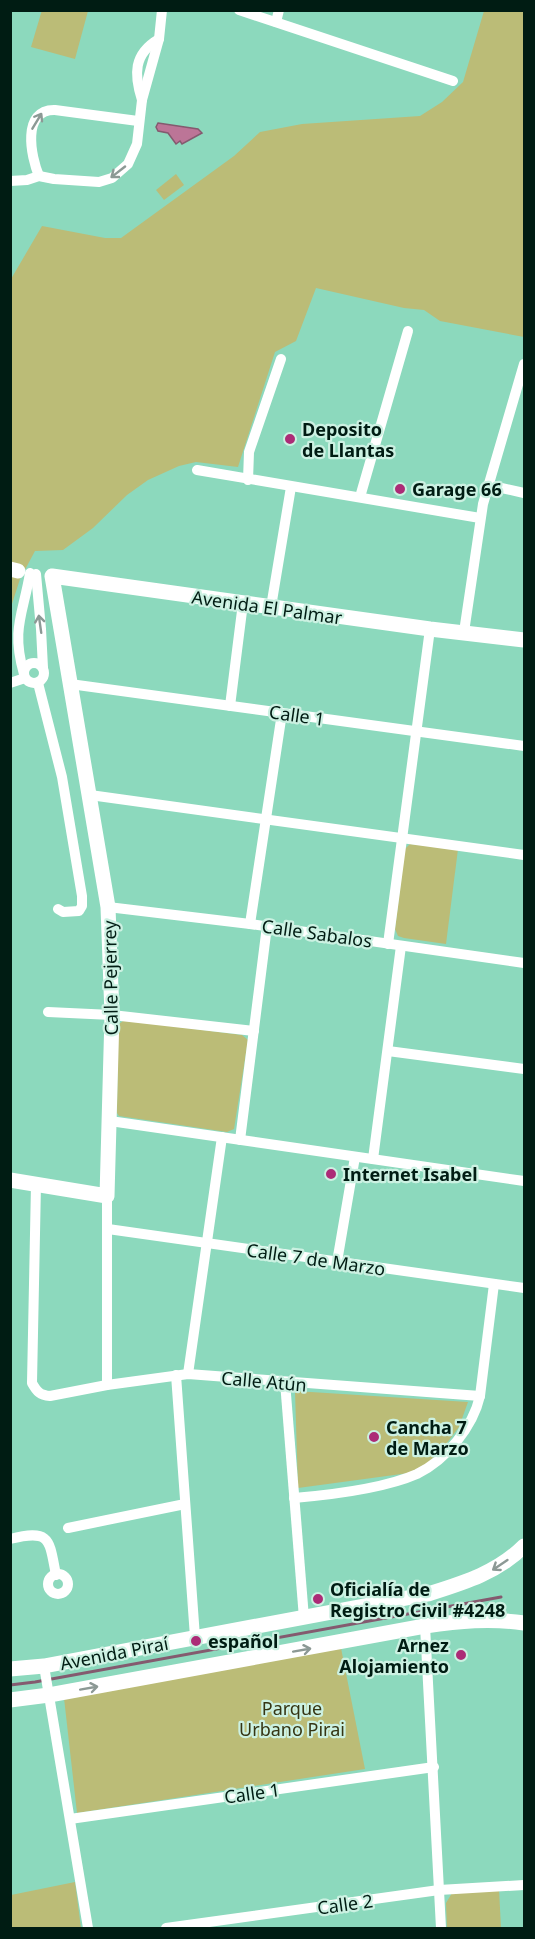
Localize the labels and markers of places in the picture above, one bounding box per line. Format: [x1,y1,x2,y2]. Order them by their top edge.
place label: Deposito de Llantas [302,417,394,462]
marker: Deposito de Llantas [283,432,297,446]
place label: Garage 66 [412,477,502,501]
marker: Garage 66 [393,482,407,496]
place label: Internet Isabel [343,1162,478,1186]
marker: Internet Isabel [324,1167,338,1181]
place label: Cancha 7 de Marzo [386,1415,469,1460]
marker: Cancha 7 de Marzo [367,1430,381,1444]
place label: Oficialía de Registro Civil #4248 [330,1577,505,1622]
marker: Oficialía de Registro Civil #4248 [311,1592,325,1606]
place label: español [208,1629,278,1653]
place label: Arnez Alojamiento [339,1633,449,1678]
marker: español [189,1634,203,1648]
marker: Arnez Alojamiento [454,1648,468,1662]

